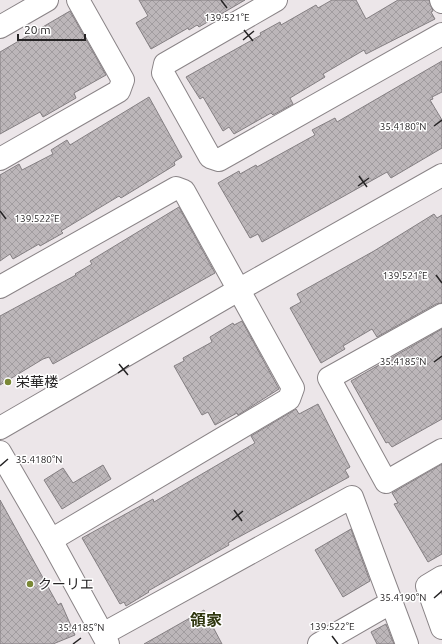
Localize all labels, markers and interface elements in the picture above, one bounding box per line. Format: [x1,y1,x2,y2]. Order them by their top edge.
text: 139.521°E [204,12,250,23]
scale bar [18,16,85,42]
text: 20 m [24,23,51,36]
text: 35.4180°N [380,121,426,132]
text: 139.522°E [14,213,60,224]
text: 139.521°E [382,270,428,281]
text: 35.4185°N [380,356,426,367]
place label: 栄華楼 [16,374,59,390]
marker: 栄華楼 [3,377,13,387]
text: 35.4180°N [16,454,62,465]
place label: クーリエ [38,576,94,592]
marker: クーリエ [25,579,35,589]
text: 35.4190°N [380,592,426,603]
district label: 領家 [190,611,222,629]
text: 139.522°E [309,621,355,632]
text: 35.4185°N [58,622,104,633]

